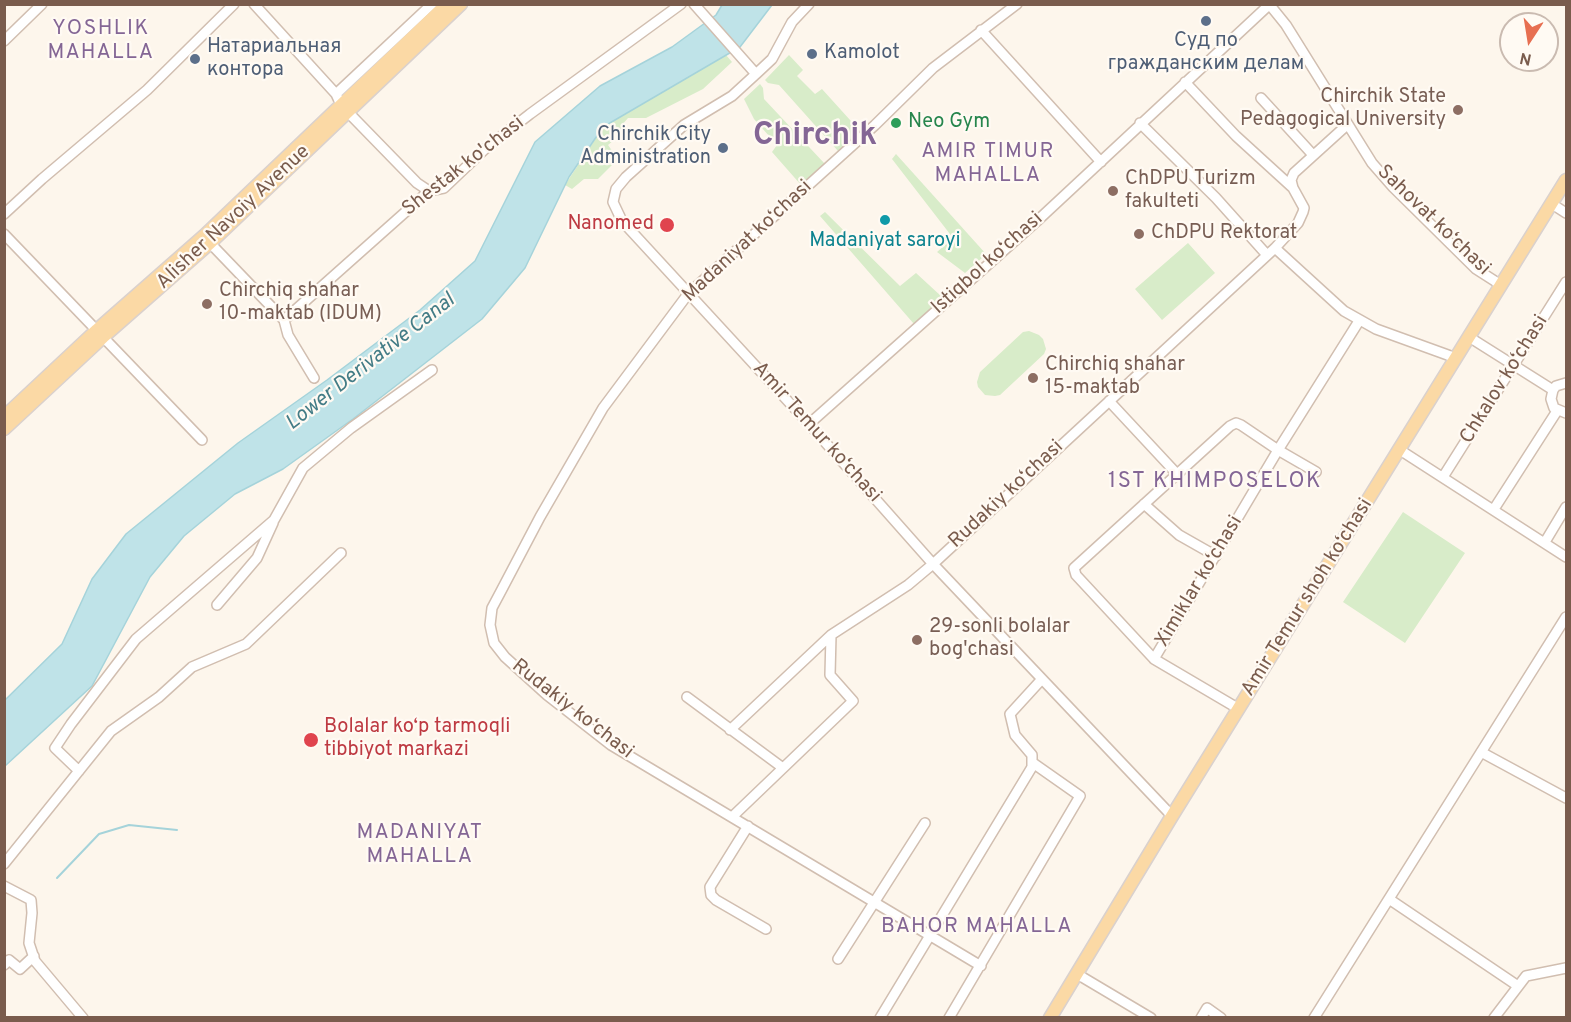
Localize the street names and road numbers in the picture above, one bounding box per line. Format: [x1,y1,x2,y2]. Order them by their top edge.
street label: Shestak ko'chasi [398,112,530,222]
street label: Alisher Navoiy Avenue [152,141,316,295]
street label: Sahovat ko‘chasi [1371,161,1495,281]
street label: Madaniyat ko‘chasi [678,176,818,308]
street label: Istiqbol ko‘chasi [927,208,1049,320]
street label: Chkalov ko‘chasi [1456,311,1554,449]
street label: Amir Temur ko‘chasi [747,358,885,508]
street label: Rudakiy ko‘chasi [945,436,1069,554]
street label: Amir Temur shoh ko‘chasi [1237,495,1379,701]
street label: Ximiklar ko‘chasi [1151,512,1249,652]
street label: Rudakiy ko‘chasi [506,655,638,765]

